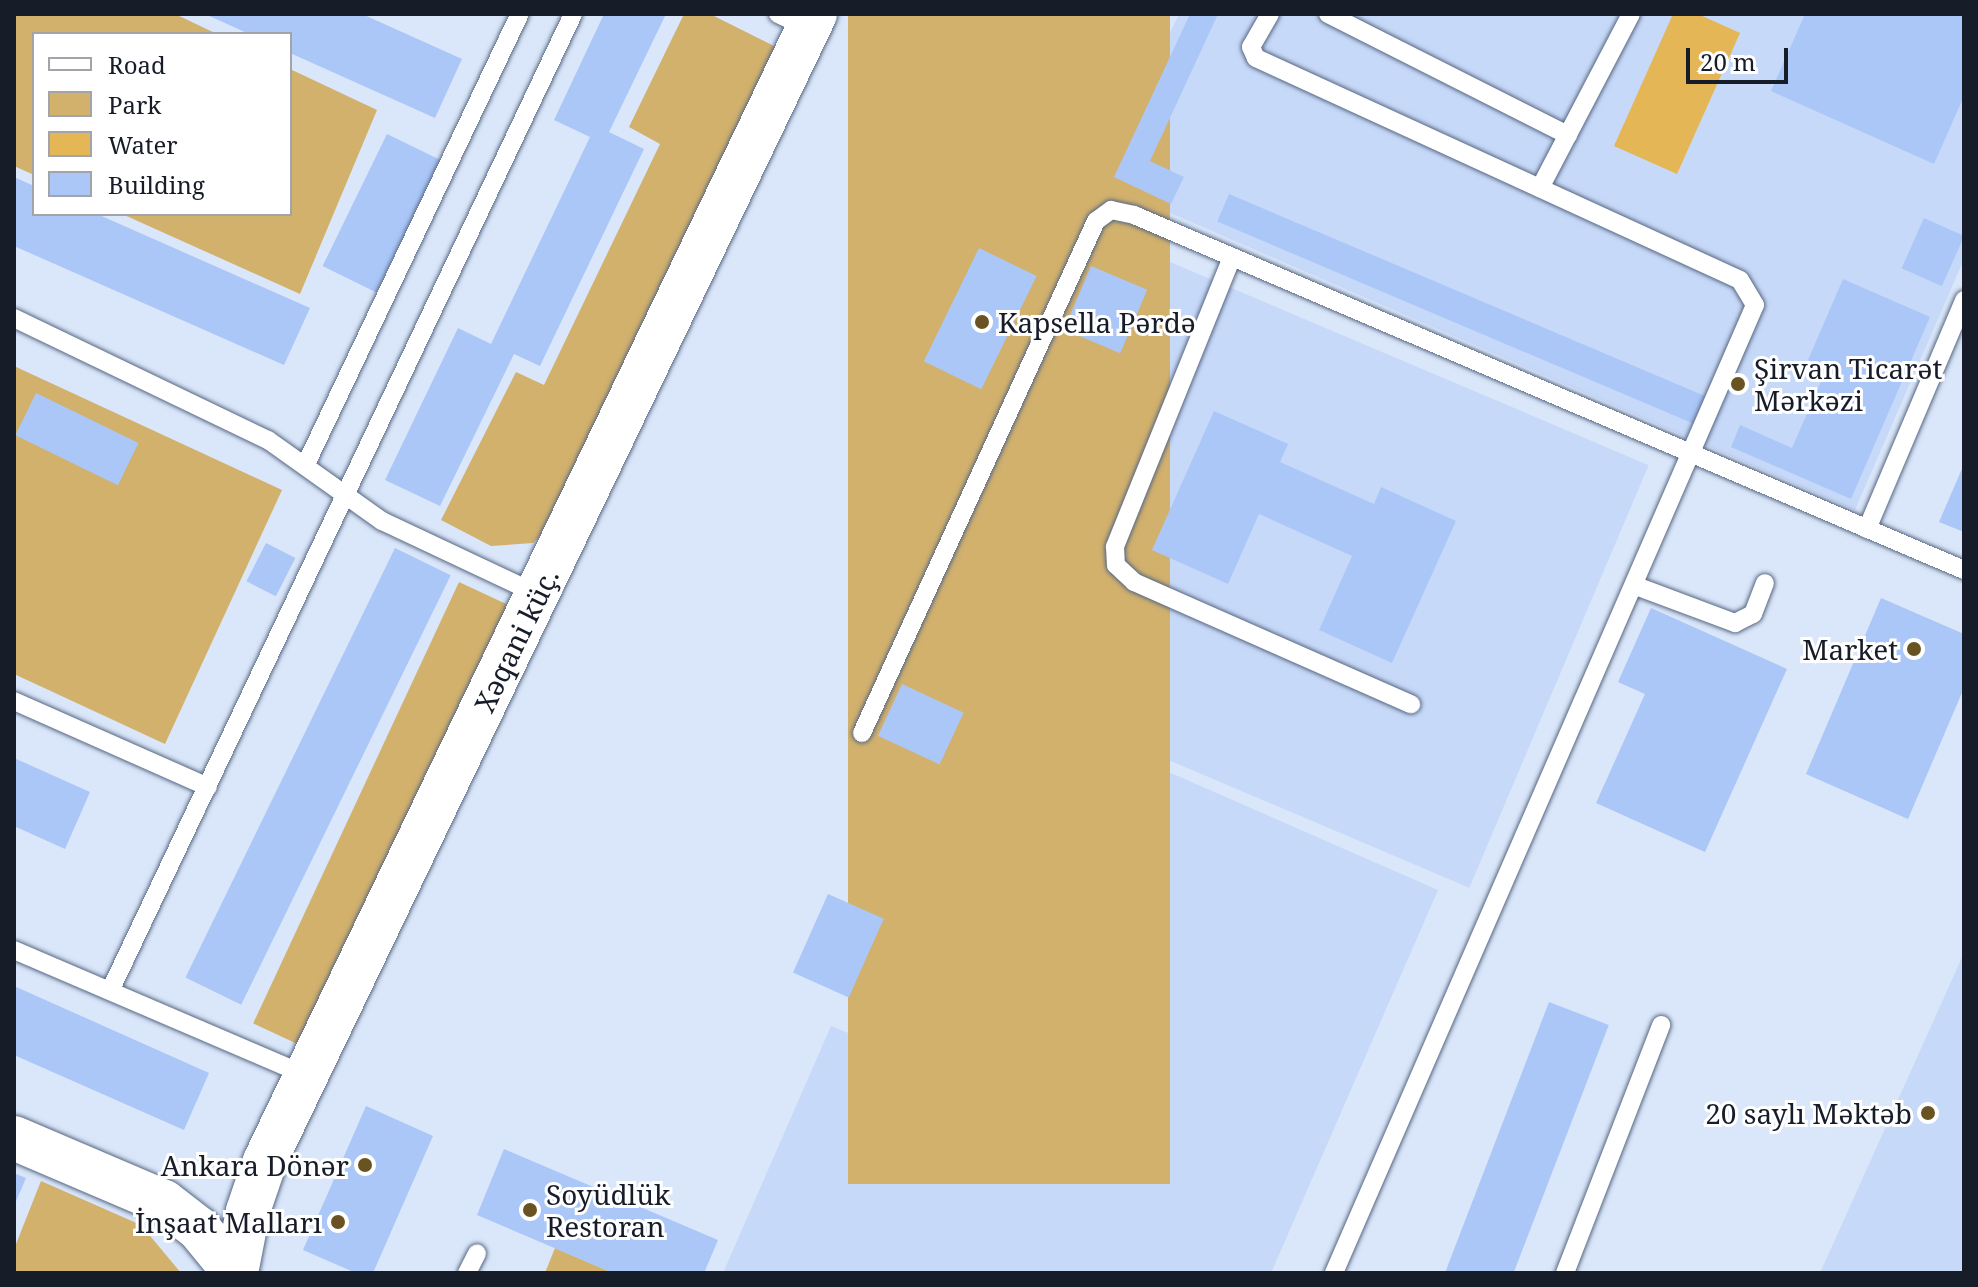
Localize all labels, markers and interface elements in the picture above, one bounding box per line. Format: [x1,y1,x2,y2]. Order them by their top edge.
legend [32,32,292,216]
scale bar [1690,32,1792,82]
text: 20 m [1700,45,1756,78]
text: Road [108,48,166,81]
text: Park [108,88,161,121]
text: Water [108,128,178,161]
text: Building [108,168,205,201]
place label: Kapsella Pərdə [998,305,1196,339]
marker: Kapsella Pərdə [973,313,991,331]
place label: Şirvan Ticarət Mərkəzi [1754,351,1942,417]
marker: Şirvan Ticarət Mərkəzi [1729,375,1747,393]
street label: Xəqani küç. [467,563,565,717]
place label: Market [1802,632,1898,666]
marker: Market [1905,640,1923,658]
place label: 20 saylı Məktəb [1705,1096,1912,1130]
marker: 20 saylı Məktəb [1919,1104,1937,1122]
place label: Ankara Dönər [161,1148,349,1182]
marker: Ankara Dönər [356,1156,374,1174]
place label: Soyüdlük Restoran [546,1177,670,1243]
marker: Soyüdlük Restoran [521,1201,539,1219]
place label: İnşaat Malları [135,1205,322,1239]
marker: İnşaat Malları [329,1213,347,1231]

